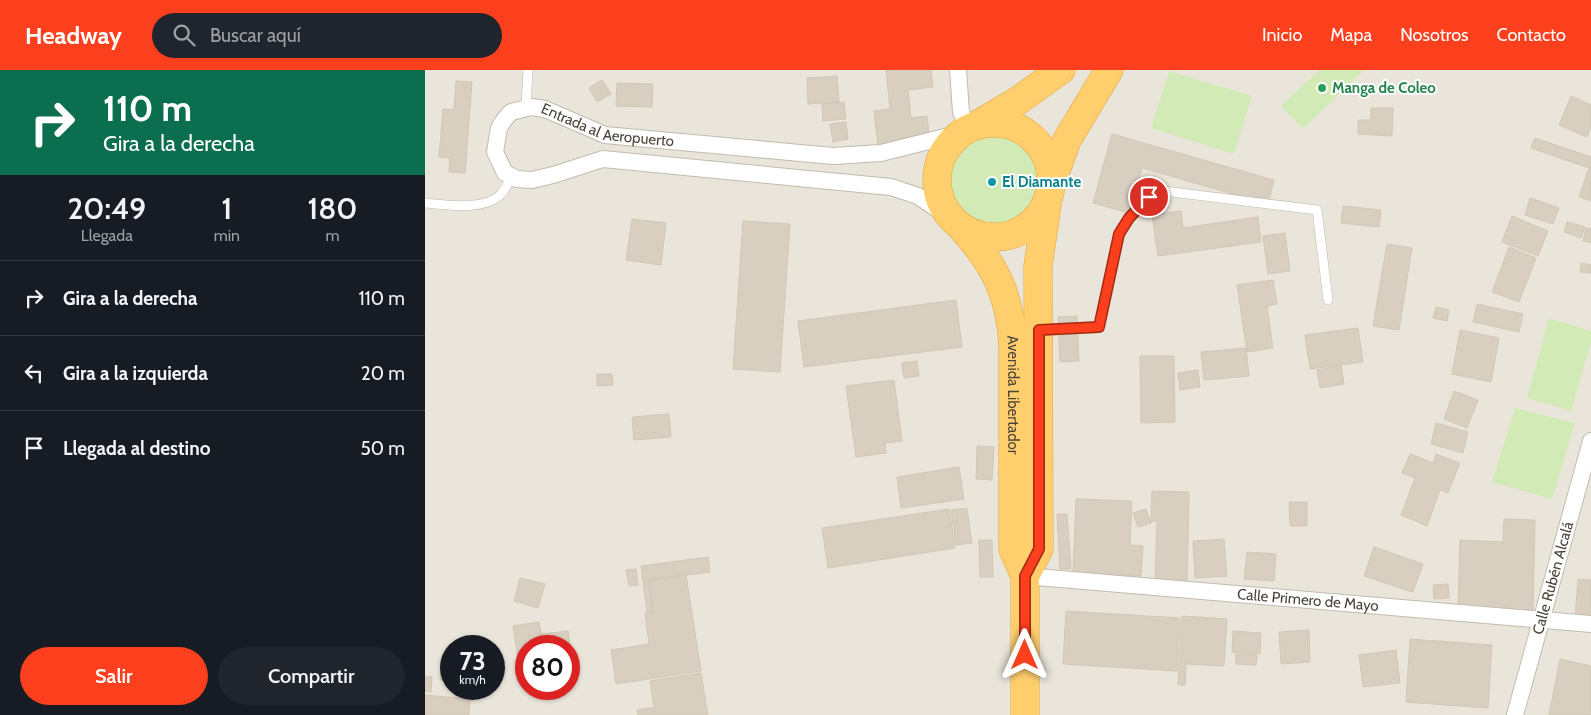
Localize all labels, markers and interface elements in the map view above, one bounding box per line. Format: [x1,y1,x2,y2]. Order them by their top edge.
search box [152,13,502,58]
text: Headway [25,21,122,50]
icon: search [170,21,198,49]
text: Buscar aquí [210,24,301,47]
text: Inicio [1262,24,1302,46]
text: Mapa [1330,24,1372,46]
text: Nosotros [1400,24,1469,46]
text: Contacto [1497,24,1566,46]
place label: Manga de Coleo [1332,79,1436,97]
marker: Manga de Coleo [1316,82,1328,94]
text: 110 m [103,87,192,130]
icon: right [20,90,85,155]
street label: Entrada al Aeropuerto [539,99,675,150]
text: Gira a la derecha [103,130,255,157]
place label: El Diamante [1002,173,1081,191]
marker: El Diamante [986,176,998,188]
pin [1128,176,1170,218]
icon: arrive [1135,183,1163,211]
text: 20:49 [68,190,146,227]
text: 1 [222,190,232,227]
text: 180 [308,190,357,227]
text: Llegada [81,226,133,245]
text: min [214,226,240,245]
text: m [325,226,340,245]
icon: right [20,284,48,312]
text: Gira a la derecha [63,287,198,310]
text: 110 m [358,287,405,310]
street label: Avenida Libertador [1003,335,1022,455]
icon: left [20,359,48,387]
text: Gira a la izquierda [63,362,208,385]
text: 20 m [361,362,405,385]
icon: arrive [20,434,48,462]
text: Llegada al destino [63,437,210,460]
text: 50 m [361,437,405,460]
street label: Calle Rubén Alcalá [1529,519,1577,637]
street label: Calle Primero de Mayo [1236,585,1380,615]
position arrow [998,628,1050,680]
speed limit sign: 80 [515,635,580,700]
text: 73 [459,646,486,676]
button: Salir [20,647,208,705]
button: Compartir [218,647,405,705]
text: km/h [459,672,486,687]

